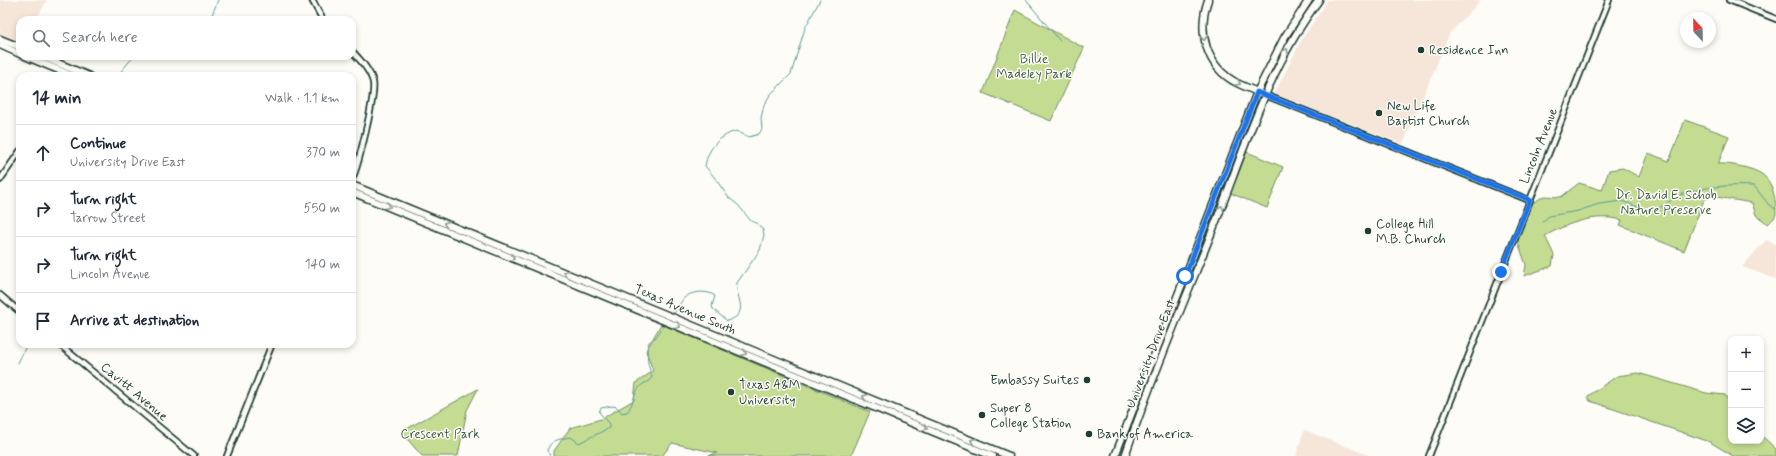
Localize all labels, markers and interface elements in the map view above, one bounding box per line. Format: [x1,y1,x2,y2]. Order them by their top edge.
north arrow [1680,12,1716,48]
search box [16,16,356,60]
icon: search [30,27,52,49]
text: Search here [62,28,138,48]
one-way arrow [1199,34,1208,41]
place label: Residence Inn [1429,42,1509,59]
marker: Residence Inn [1416,45,1426,55]
one-way arrow [1282,48,1289,55]
park label: Billie Madeley Park [996,51,1072,83]
one-way arrow [1234,78,1241,86]
text: 14 min [32,87,81,109]
text: Walk · 1.1 km [265,90,340,107]
place label: New Life Baptist Church [1387,98,1470,130]
street label: Lincoln Avenue [1516,106,1562,186]
marker: New Life Baptist Church [1374,108,1384,118]
text: Continue [70,134,126,154]
icon: ahead [32,142,54,164]
text: 370 m [306,144,340,161]
text: University Drive East [70,154,185,171]
park label: Dr. David E. Schob Nature Preserve [1615,187,1717,219]
text: Turn right [70,190,137,210]
icon: right [32,198,54,220]
text: 550 m [304,200,340,217]
one-way arrow [385,202,392,210]
one-way arrow [1216,205,1224,212]
text: Tarrow Street [70,210,146,227]
place label: College Hill M.B. Church [1376,216,1446,248]
one-way arrow [443,221,451,229]
marker: College Hill M.B. Church [1363,226,1373,236]
text: Turn right [70,246,137,266]
one-way arrow [509,253,516,261]
icon: right [32,254,54,276]
text: 140 m [305,256,340,273]
route end [1492,263,1510,281]
text: Lincoln Avenue [70,266,150,283]
route start [1176,267,1194,285]
one-way arrow [563,270,570,278]
street label: Texas Avenue South [631,281,739,339]
street label: University Drive East [1122,297,1180,411]
icon: arrive [32,310,54,332]
text: Arrive at destination [70,311,199,331]
one-way arrow [673,321,681,329]
map controls [1728,336,1764,444]
button: + [1728,336,1764,372]
one-way arrow [740,349,747,357]
street label: Cavitt Avenue [97,359,171,425]
place label: Embassy Suites [990,372,1079,389]
button: − [1728,372,1764,408]
marker: Embassy Suites [1082,375,1092,385]
place label: Texas A&M University [739,377,800,409]
marker: Texas A&M University [726,387,736,397]
one-way arrow [862,394,870,402]
place label: Super 8 College Station [990,400,1071,432]
button: layers [1728,408,1764,444]
marker: Super 8 College Station [977,410,987,420]
one-way arrow [921,424,928,432]
park label: Crescent Park [400,426,480,443]
place label: Bank of America [1097,426,1193,443]
marker: Bank of America [1084,429,1094,439]
one-way arrow [969,438,976,446]

